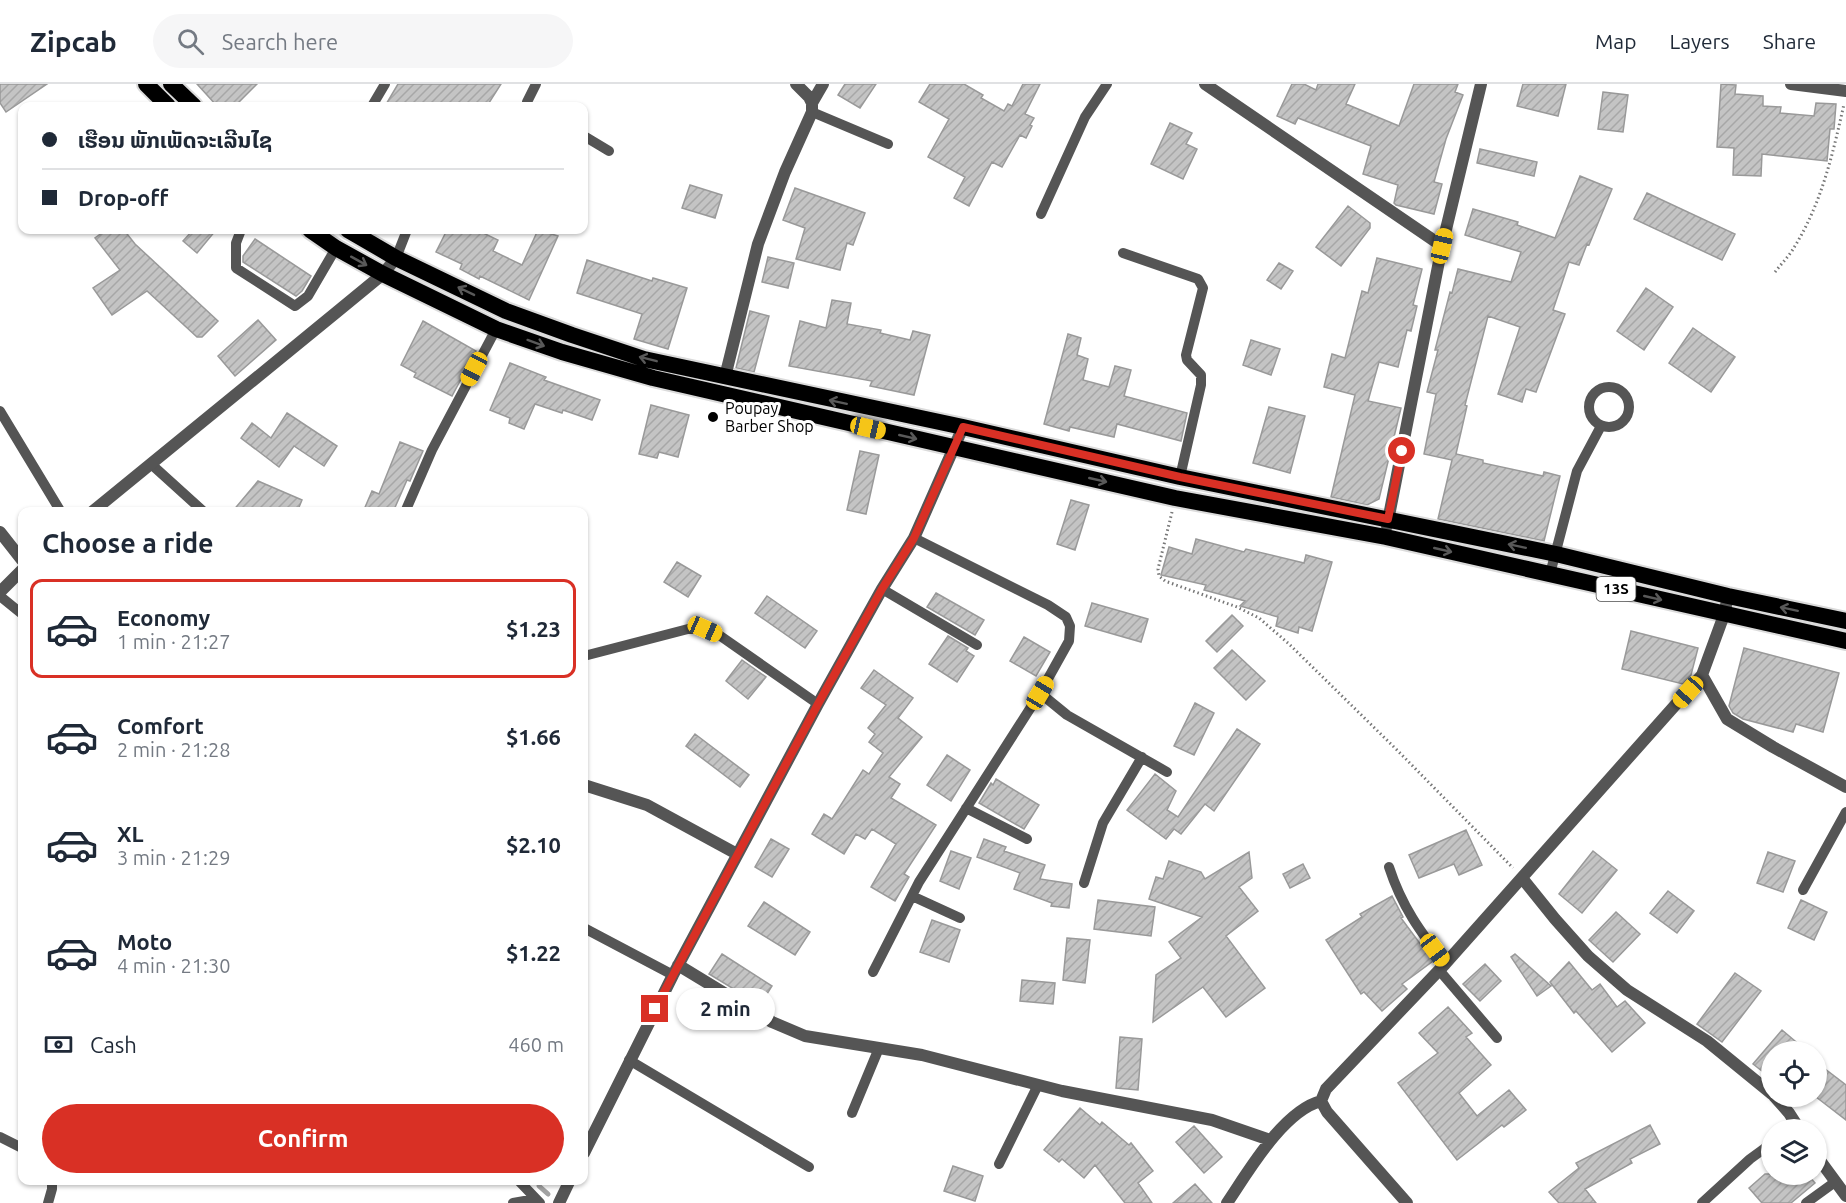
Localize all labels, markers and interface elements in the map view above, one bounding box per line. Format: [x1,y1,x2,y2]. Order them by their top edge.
search box [153,14,573,68]
icon: search [174,25,207,58]
text: Zipcab [30,26,117,57]
text: Search here [222,29,338,54]
text: Map [1595,29,1636,53]
text: Layers [1669,29,1730,53]
text: Share [1763,29,1816,53]
text: ເຮືອນ ພັກເພັດຈະເລີນໄຊ [78,127,272,152]
text: Drop-off [78,185,168,210]
car [1429,226,1455,266]
one-way arrow [350,255,367,267]
one-way arrow [457,285,475,297]
one-way arrow [526,338,545,349]
car [458,349,490,389]
one-way arrow [639,353,658,365]
one-way arrow [829,395,848,407]
place label: Poupay Barber Shop [725,399,814,435]
marker: Poupay Barber Shop [706,410,720,424]
car [848,415,888,441]
one-way arrow [898,431,917,443]
route start [1388,437,1415,464]
one-way arrow [1088,475,1107,487]
text: Choose a ride [42,528,214,558]
one-way arrow [1508,540,1527,551]
one-way arrow [1433,545,1452,556]
road number: 13S [1596,577,1636,601]
one-way arrow [1644,593,1663,605]
icon: car [45,602,99,656]
one-way arrow [1780,603,1799,614]
text: Economy [117,605,210,630]
car [685,613,725,645]
text: $1.23 [506,616,561,641]
text: 1 min · 21:27 [117,630,231,653]
car [1023,673,1057,713]
car [1669,673,1707,711]
icon: car [45,710,99,764]
text: Comfort [117,713,204,738]
text: $1.66 [506,724,561,749]
text: 2 min · 21:28 [117,738,231,761]
icon: car [45,818,99,872]
text: XL [117,821,144,846]
text: $2.10 [506,832,561,857]
text: 3 min · 21:29 [117,846,231,869]
icon: car [45,926,99,980]
text: Moto [117,929,172,954]
car [1417,930,1453,970]
text: $1.22 [506,940,561,965]
text: 4 min · 21:30 [117,954,231,977]
callout: 2 min [676,988,775,1030]
route end [641,995,668,1022]
text: 2 min [700,997,751,1020]
icon: cash [42,1028,75,1061]
text: Cash [90,1032,137,1057]
text: 460 m [508,1033,564,1056]
map controls [1761,1041,1827,1185]
button: locate [1761,1041,1827,1107]
button: Confirm [42,1104,564,1173]
button: layers [1761,1119,1827,1185]

